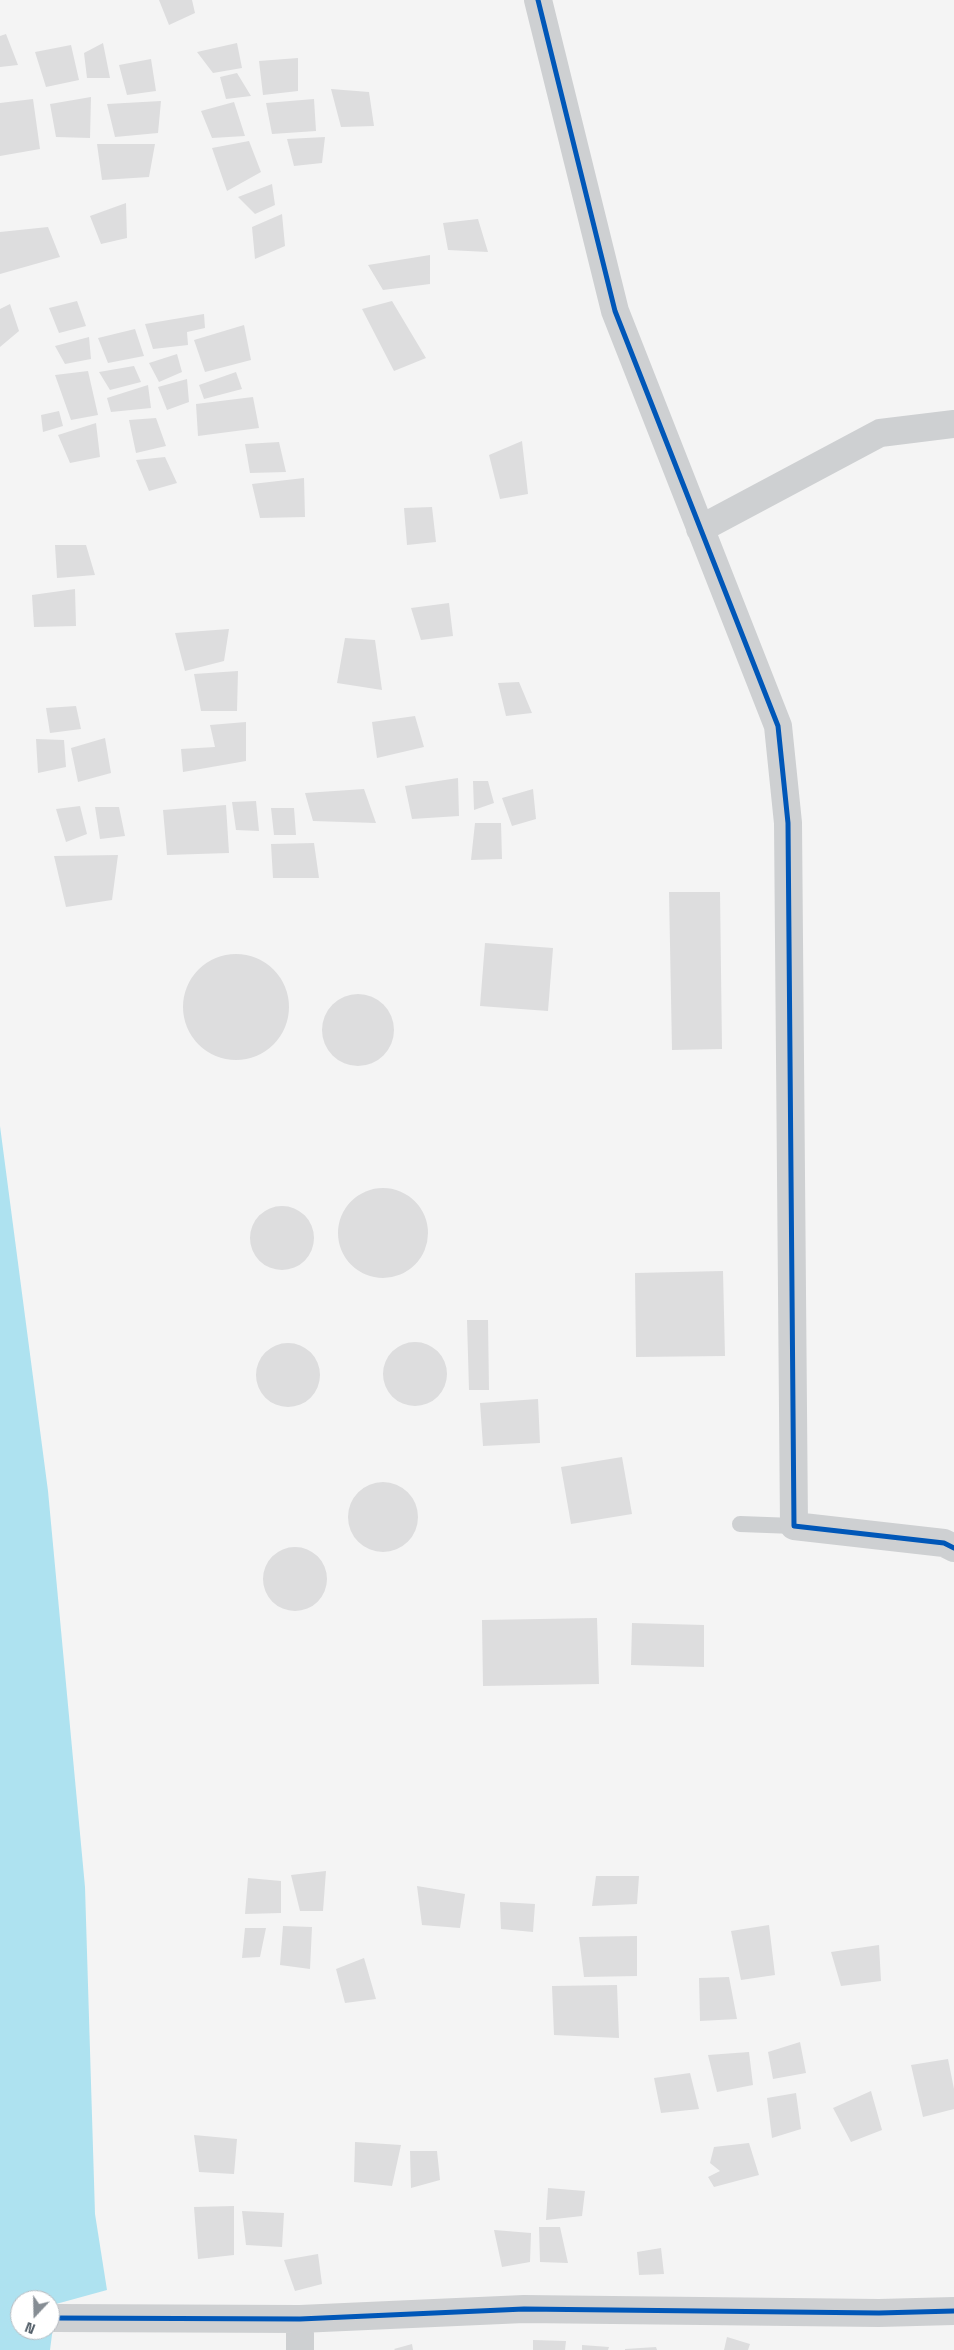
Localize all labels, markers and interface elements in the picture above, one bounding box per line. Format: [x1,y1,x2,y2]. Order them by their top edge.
north arrow [10,2290,60,2340]
text: N [22,2318,38,2338]

